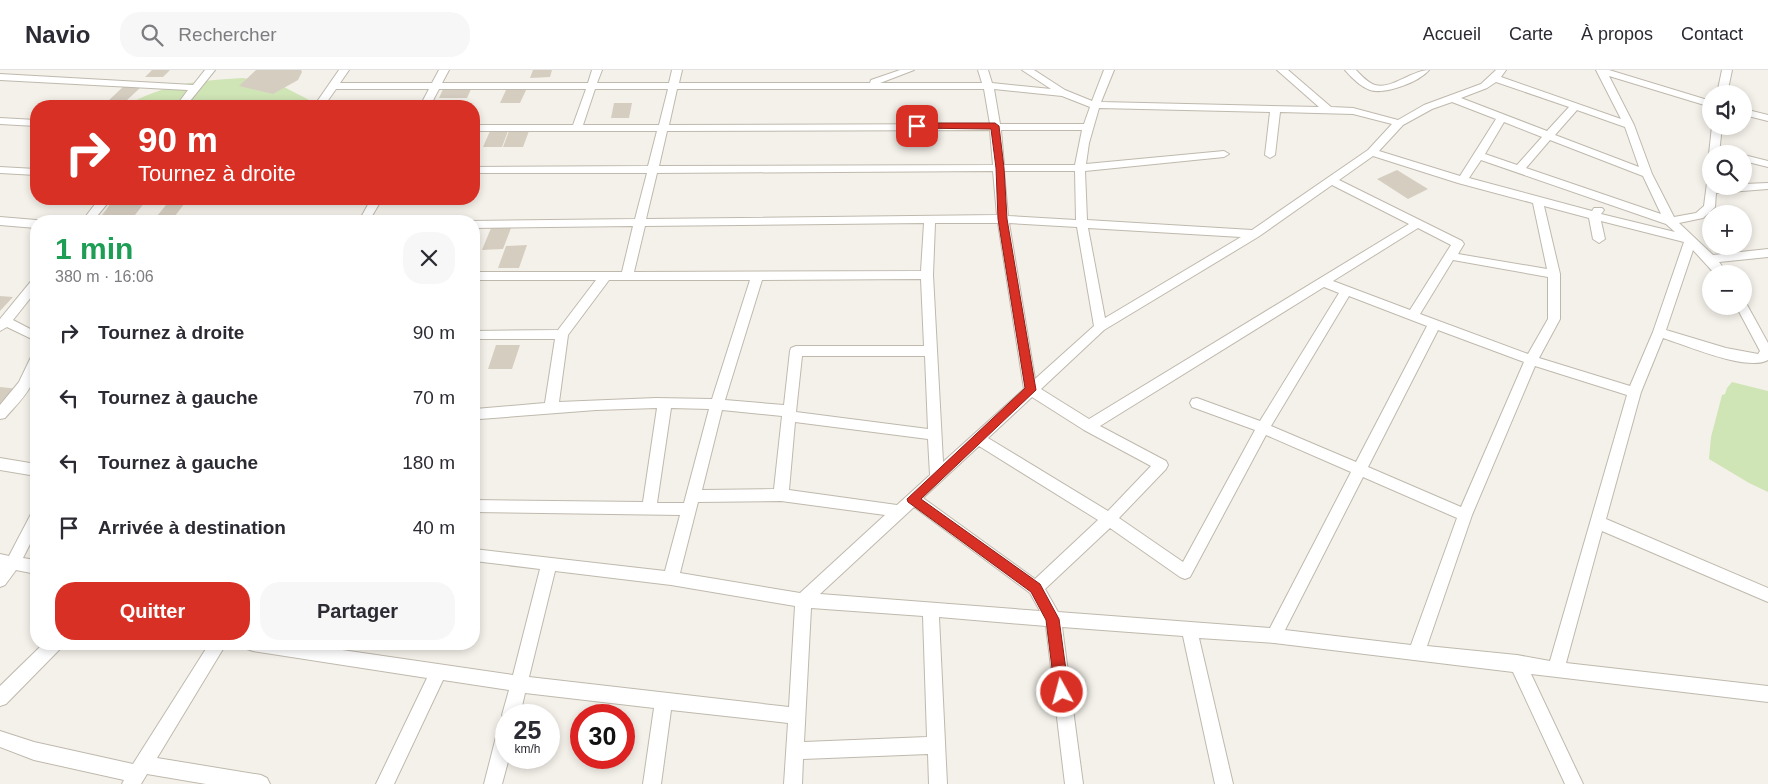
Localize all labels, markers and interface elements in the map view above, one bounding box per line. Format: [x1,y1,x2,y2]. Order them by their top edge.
search box [120,12,470,57]
text: Navio [25,21,90,48]
icon: search [138,21,166,49]
text: Rechercher [178,24,277,45]
text: Accueil [1423,24,1481,44]
text: Carte [1509,24,1553,44]
text: À propos [1581,24,1653,44]
text: Contact [1681,24,1743,44]
map controls [1702,85,1752,315]
button: sound [1702,85,1752,135]
pin [896,105,938,147]
icon: arrive [903,112,931,140]
icon: right [55,120,120,185]
text: 90 m [138,120,218,159]
button: search [1702,145,1752,195]
text: Tournez à droite [138,161,296,186]
button: + [1702,205,1752,255]
text: 1 min [55,232,133,265]
button: close [403,232,455,284]
button: − [1702,265,1752,315]
text: 380 m · 16:06 [55,268,154,285]
icon: right [55,319,83,347]
text: Tournez à droite [98,322,244,343]
text: 90 m [413,322,455,343]
icon: left [55,384,83,412]
text: Tournez à gauche [98,387,258,408]
text: 70 m [413,387,455,408]
icon: left [55,449,83,477]
text: Tournez à gauche [98,452,258,473]
text: 180 m [402,452,455,473]
icon: arrive [55,514,83,542]
text: Arrivée à destination [98,517,286,538]
text: 40 m [413,517,455,538]
button: Quitter [55,582,250,640]
button: Partager [260,582,455,640]
position arrow [1035,665,1087,717]
speed limit sign: 30 [570,704,635,769]
text: 25 [514,716,541,744]
text: km/h [514,742,541,756]

